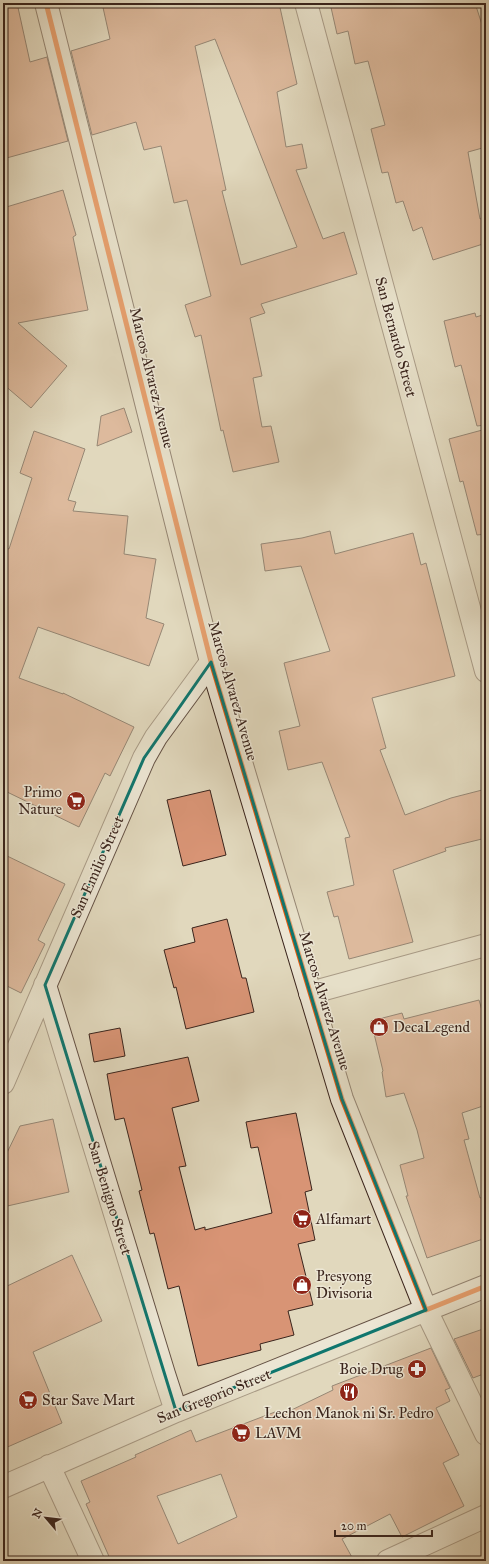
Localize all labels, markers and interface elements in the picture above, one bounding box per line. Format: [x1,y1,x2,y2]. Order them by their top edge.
street label: San Bernardo Street [371,275,421,400]
street label: Marcos Alvarez Avenue [126,306,178,450]
street label: Marcos Alvarez Avenue [204,619,262,763]
place label: Primo Nature [18,783,62,818]
supermarket icon: Primo Nature [65,790,87,812]
street label: San Emilio Street [66,812,128,921]
street label: Marcos Alvarez Avenue [295,929,355,1073]
shop icon: DecaLegend [368,1016,390,1038]
place label: DecaLegend [393,1018,470,1036]
street label: San Benigno Street [84,1139,136,1258]
supermarket icon: Alfamart [291,1208,313,1230]
place label: Alfamart [315,1210,372,1228]
place label: Presyong Divisoria [316,1267,373,1302]
shop icon: Presyong Divisoria [291,1274,313,1296]
pharmacy icon: Boie Drug [406,1358,428,1380]
place label: Boie Drug [339,1360,404,1378]
street label: San Gregorio Street [154,1365,274,1427]
restaurant icon: Lechon Manok ni Sr. Pedro [338,1381,360,1403]
supermarket icon: Star Save Mart [17,1389,39,1411]
place label: Star Save Mart [42,1391,136,1409]
place label: Lechon Manok ni Sr. Pedro [264,1404,434,1422]
supermarket icon: LAVM [230,1422,252,1444]
place label: LAVM [255,1424,301,1442]
north arrow [26,1498,66,1538]
text: N [30,1506,46,1521]
scale bar [335,1512,432,1538]
text: 20 m [341,1519,367,1533]

